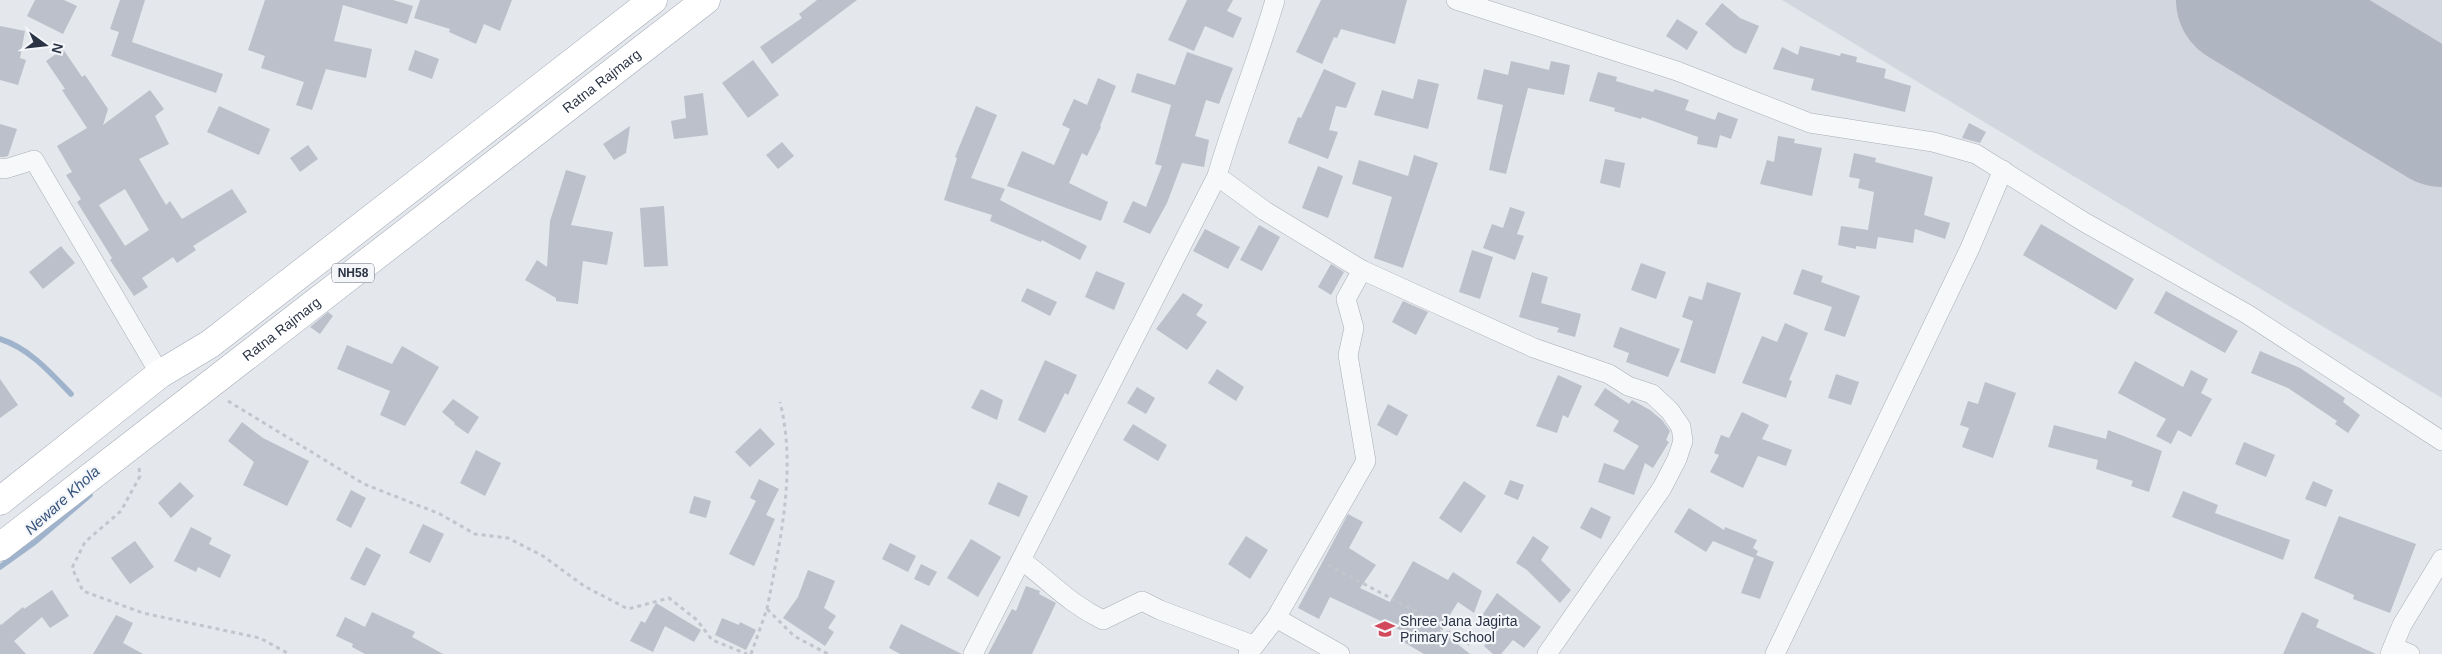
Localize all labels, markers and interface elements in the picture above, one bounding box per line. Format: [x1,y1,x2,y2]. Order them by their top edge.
north arrow [20,20,70,70]
text: N [49,41,67,55]
street label: Ratna Rajmarg [559,46,644,116]
road number: NH58 [332,264,374,282]
street label: Ratna Rajmarg [239,294,324,364]
water label: Neware Khola [21,462,103,538]
place label: Shree Jana Jagirta Primary School [1400,613,1518,645]
school or university icon: Shree Jana Jagirta Primary School [1374,618,1396,640]

